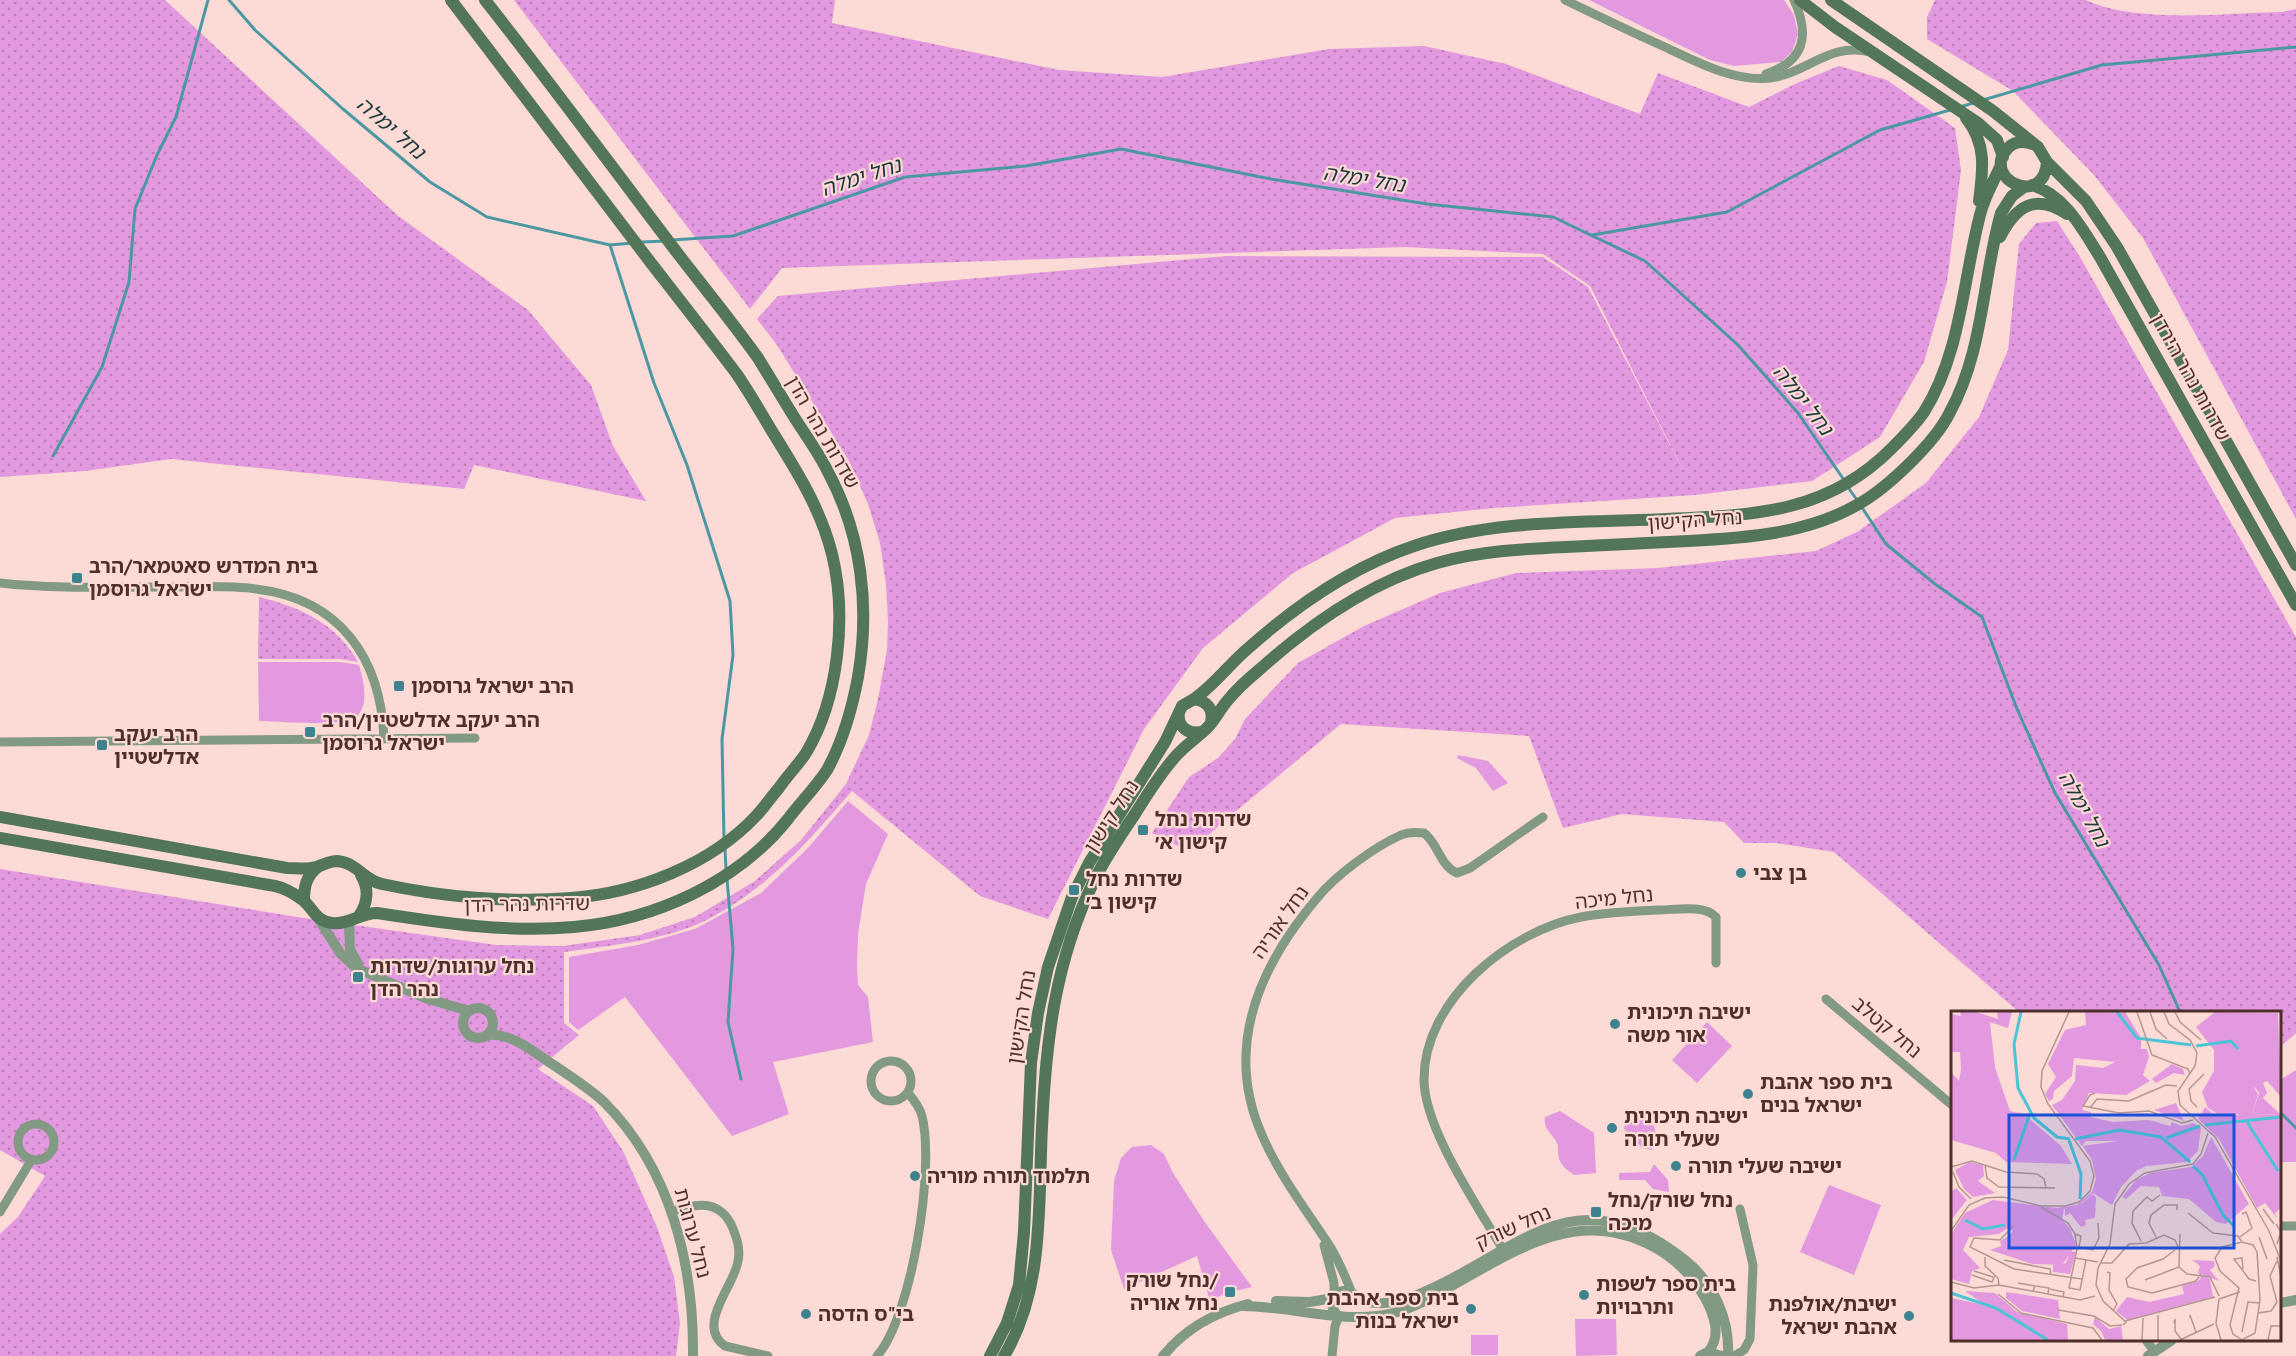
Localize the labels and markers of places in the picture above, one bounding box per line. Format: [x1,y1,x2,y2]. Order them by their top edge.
place label: בית המדרש סאטמאר/הרב ישראל גרוסמן [89,553,318,602]
marker: בית המדרש סאטמאר/הרב ישראל גרוסמן [70,571,84,585]
place label: הרב ישראל גרוסמן [411,673,574,699]
marker: הרב ישראל גרוסמן [392,679,406,693]
place label: הרב יעקב אדלשטיין/הרב ישראל גרוסמן [322,707,540,756]
place label: הרב יעקב אדלשטיין [114,721,199,770]
marker: הרב יעקב אדלשטיין/הרב ישראל גרוסמן [303,725,317,739]
marker: הרב יעקב אדלשטיין [95,738,109,752]
place label: שדרות נחל קישון א׳ [1155,806,1252,855]
marker: שדרות נחל קישון א׳ [1136,823,1150,837]
place label: בן צבי [1753,860,1807,886]
place label: שדרות נחל קישון ב׳ [1086,866,1183,915]
marker: בן צבי [1734,866,1748,880]
marker: שדרות נחל קישון ב׳ [1067,883,1081,897]
place label: נחל ערוגות/שדרות נהר הדן [370,953,534,1002]
marker: נחל ערוגות/שדרות נהר הדן [351,970,365,984]
place label: ישיבה תיכונית אור משה [1627,999,1751,1048]
marker: ישיבה תיכונית אור משה [1608,1017,1622,1031]
place label: בית ספר אהבת ישראל בנים [1760,1069,1893,1118]
marker: בית ספר אהבת ישראל בנים [1741,1087,1755,1101]
place label: ישיבה תיכונית שעלי תורה [1624,1103,1748,1152]
marker: ישיבה תיכונית שעלי תורה [1605,1121,1619,1135]
place label: ישיבה שעלי תורה [1688,1153,1842,1179]
marker: ישיבה שעלי תורה [1669,1159,1683,1173]
place label: תלמוד תורה מוריה [927,1163,1090,1189]
marker: תלמוד תורה מוריה [908,1169,922,1183]
place label: נחל שורק/נחל מיכה [1608,1187,1733,1236]
marker: נחל שורק/נחל מיכה [1589,1205,1603,1219]
place label: נחל שורק/ נחל אוריה [1126,1267,1219,1316]
place label: בית ספר לשפות ותרבויות [1596,1271,1736,1320]
marker: נחל שורק/ נחל אוריה [1223,1285,1237,1299]
place label: בית ספר אהבת ישראל בנות [1326,1285,1459,1334]
marker: בית ספר לשפות ותרבויות [1577,1288,1591,1302]
place label: ישיבת/אולפנת אהבת ישראל [1768,1291,1897,1340]
place label: בי"ס הדסה [818,1301,914,1327]
marker: בית ספר אהבת ישראל בנות [1464,1302,1478,1316]
marker: בי"ס הדסה [799,1307,813,1321]
marker: ישיבת/אולפנת אהבת ישראל [1902,1309,1916,1323]

